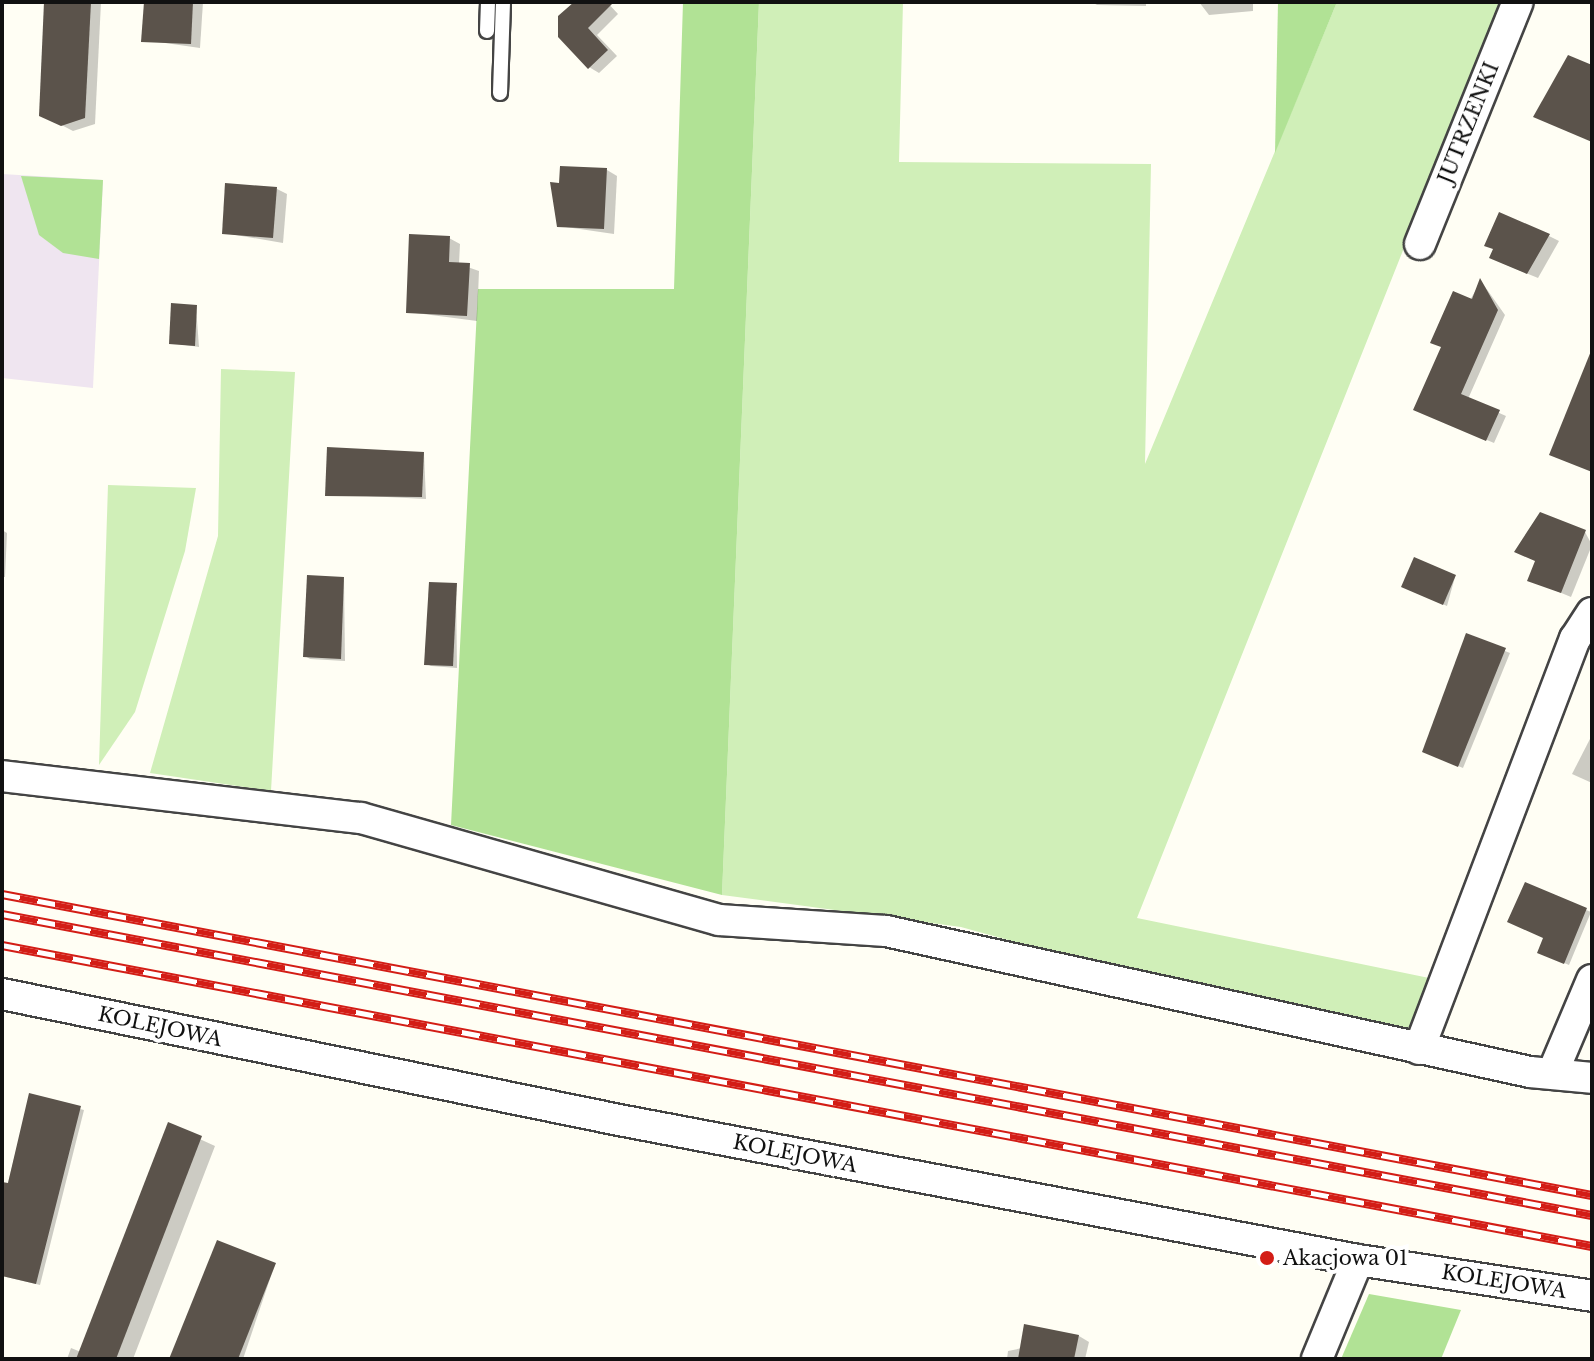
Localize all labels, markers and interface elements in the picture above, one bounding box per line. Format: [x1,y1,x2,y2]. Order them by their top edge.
street label: JUTRZENKI [1434,59,1504,187]
street label: KOLEJOWA [96,1002,224,1052]
street label: KOLEJOWA [731,1130,859,1178]
place label: Akacjowa 01 [1283,1246,1408,1270]
marker: Akacjowa 01 [1258,1249,1276,1267]
street label: KOLEJOWA [1440,1260,1568,1304]

